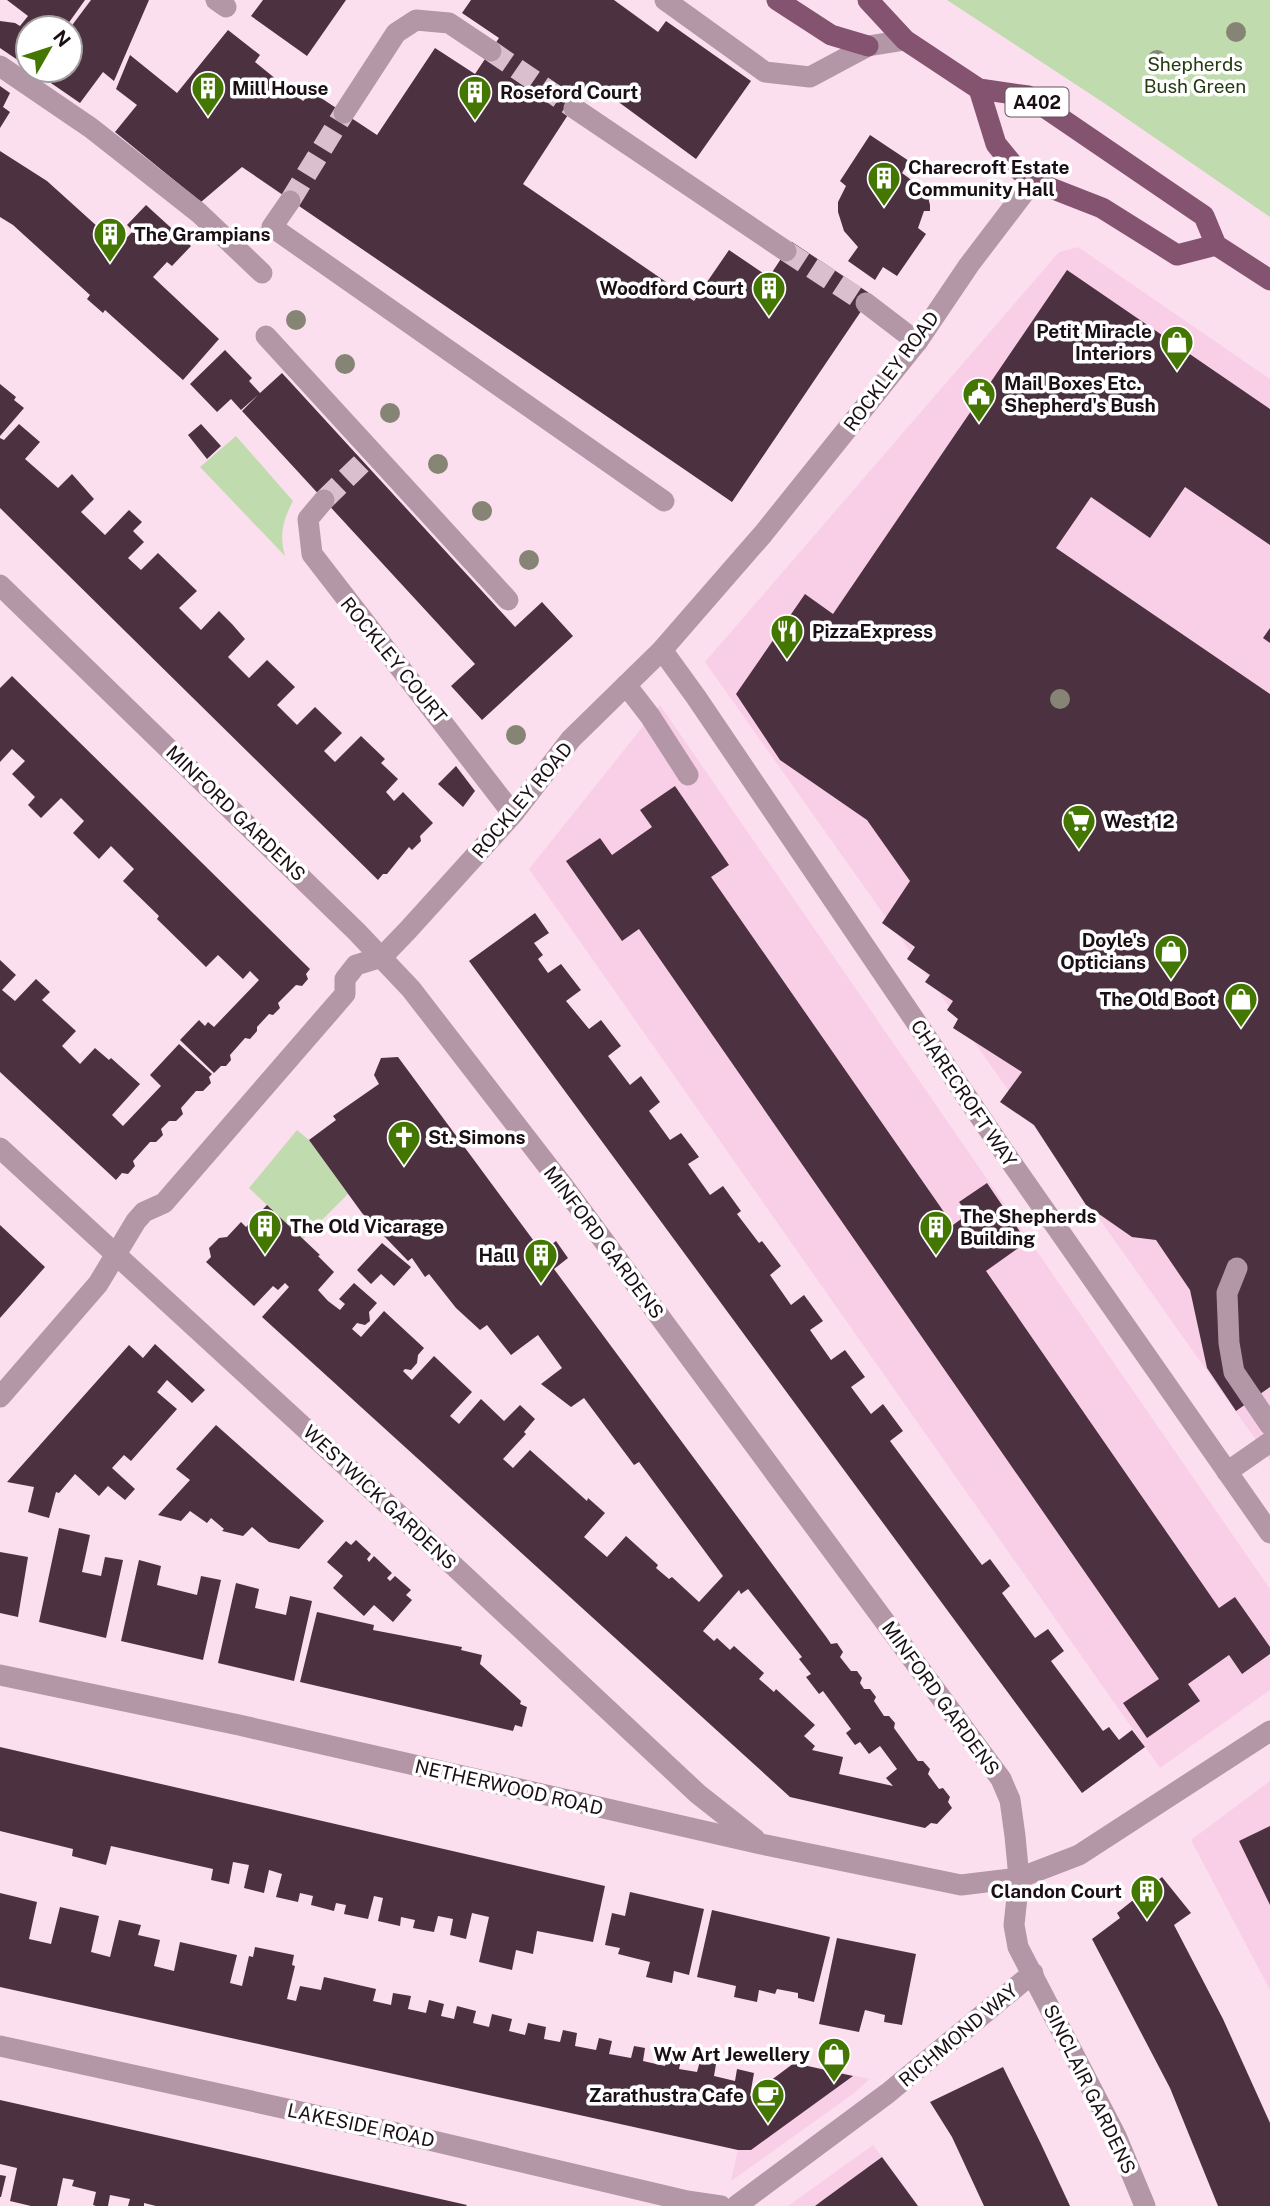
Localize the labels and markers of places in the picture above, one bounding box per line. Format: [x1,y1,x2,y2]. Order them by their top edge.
building icon: Mill House [189,69,227,118]
building icon: Roseford Court [456,73,494,122]
place label: Mill House [232,77,329,99]
place label: Roseford Court [500,81,638,103]
place label: Charecroft Estate Community Hall [908,156,1069,200]
building icon: Charecroft Estate Community Hall [865,159,903,208]
building icon: The Grampians [91,215,129,264]
place label: The Grampians [134,223,271,245]
building icon: Woodford Court [750,269,788,318]
place label: Woodford Court [600,277,744,299]
place label: Petit Miracle Interiors [1036,320,1152,364]
shop icon: Petit Miracle Interiors [1158,323,1196,372]
place label: Mail Boxes Etc. Shepherd's Bush [1004,372,1156,416]
public building icon: Mail Boxes Etc. Shepherd's Bush [960,375,998,424]
restaurant icon: PizzaExpress [768,612,806,661]
place label: PizzaExpress [812,620,933,642]
supermarket icon: West 12 [1060,802,1098,851]
place label: West 12 [1104,810,1175,832]
place label: Doyle's Opticians [1060,929,1146,973]
shop icon: Doyle's Opticians [1152,932,1190,981]
shop icon: The Old Boot [1222,980,1260,1029]
place label: The Old Boot [1100,988,1216,1010]
church icon: St. Simons [385,1118,423,1167]
place label: St. Simons [428,1126,526,1148]
place label: The Shepherds Building [960,1205,1097,1249]
building icon: The Old Vicarage [246,1207,284,1256]
building icon: The Shepherds Building [917,1208,955,1257]
place label: The Old Vicarage [290,1215,444,1237]
building icon: Hall [522,1236,560,1285]
place label: Hall [478,1244,516,1266]
building icon: Clandon Court [1128,1872,1166,1921]
place label: Clandon Court [991,1880,1122,1902]
shop icon: Ww Art Jewellery [815,2035,853,2084]
place label: Ww Art Jewellery [653,2043,810,2065]
cafe icon: Zarathustra Cafe [749,2076,787,2125]
place label: Zarathustra Cafe [589,2084,744,2106]

